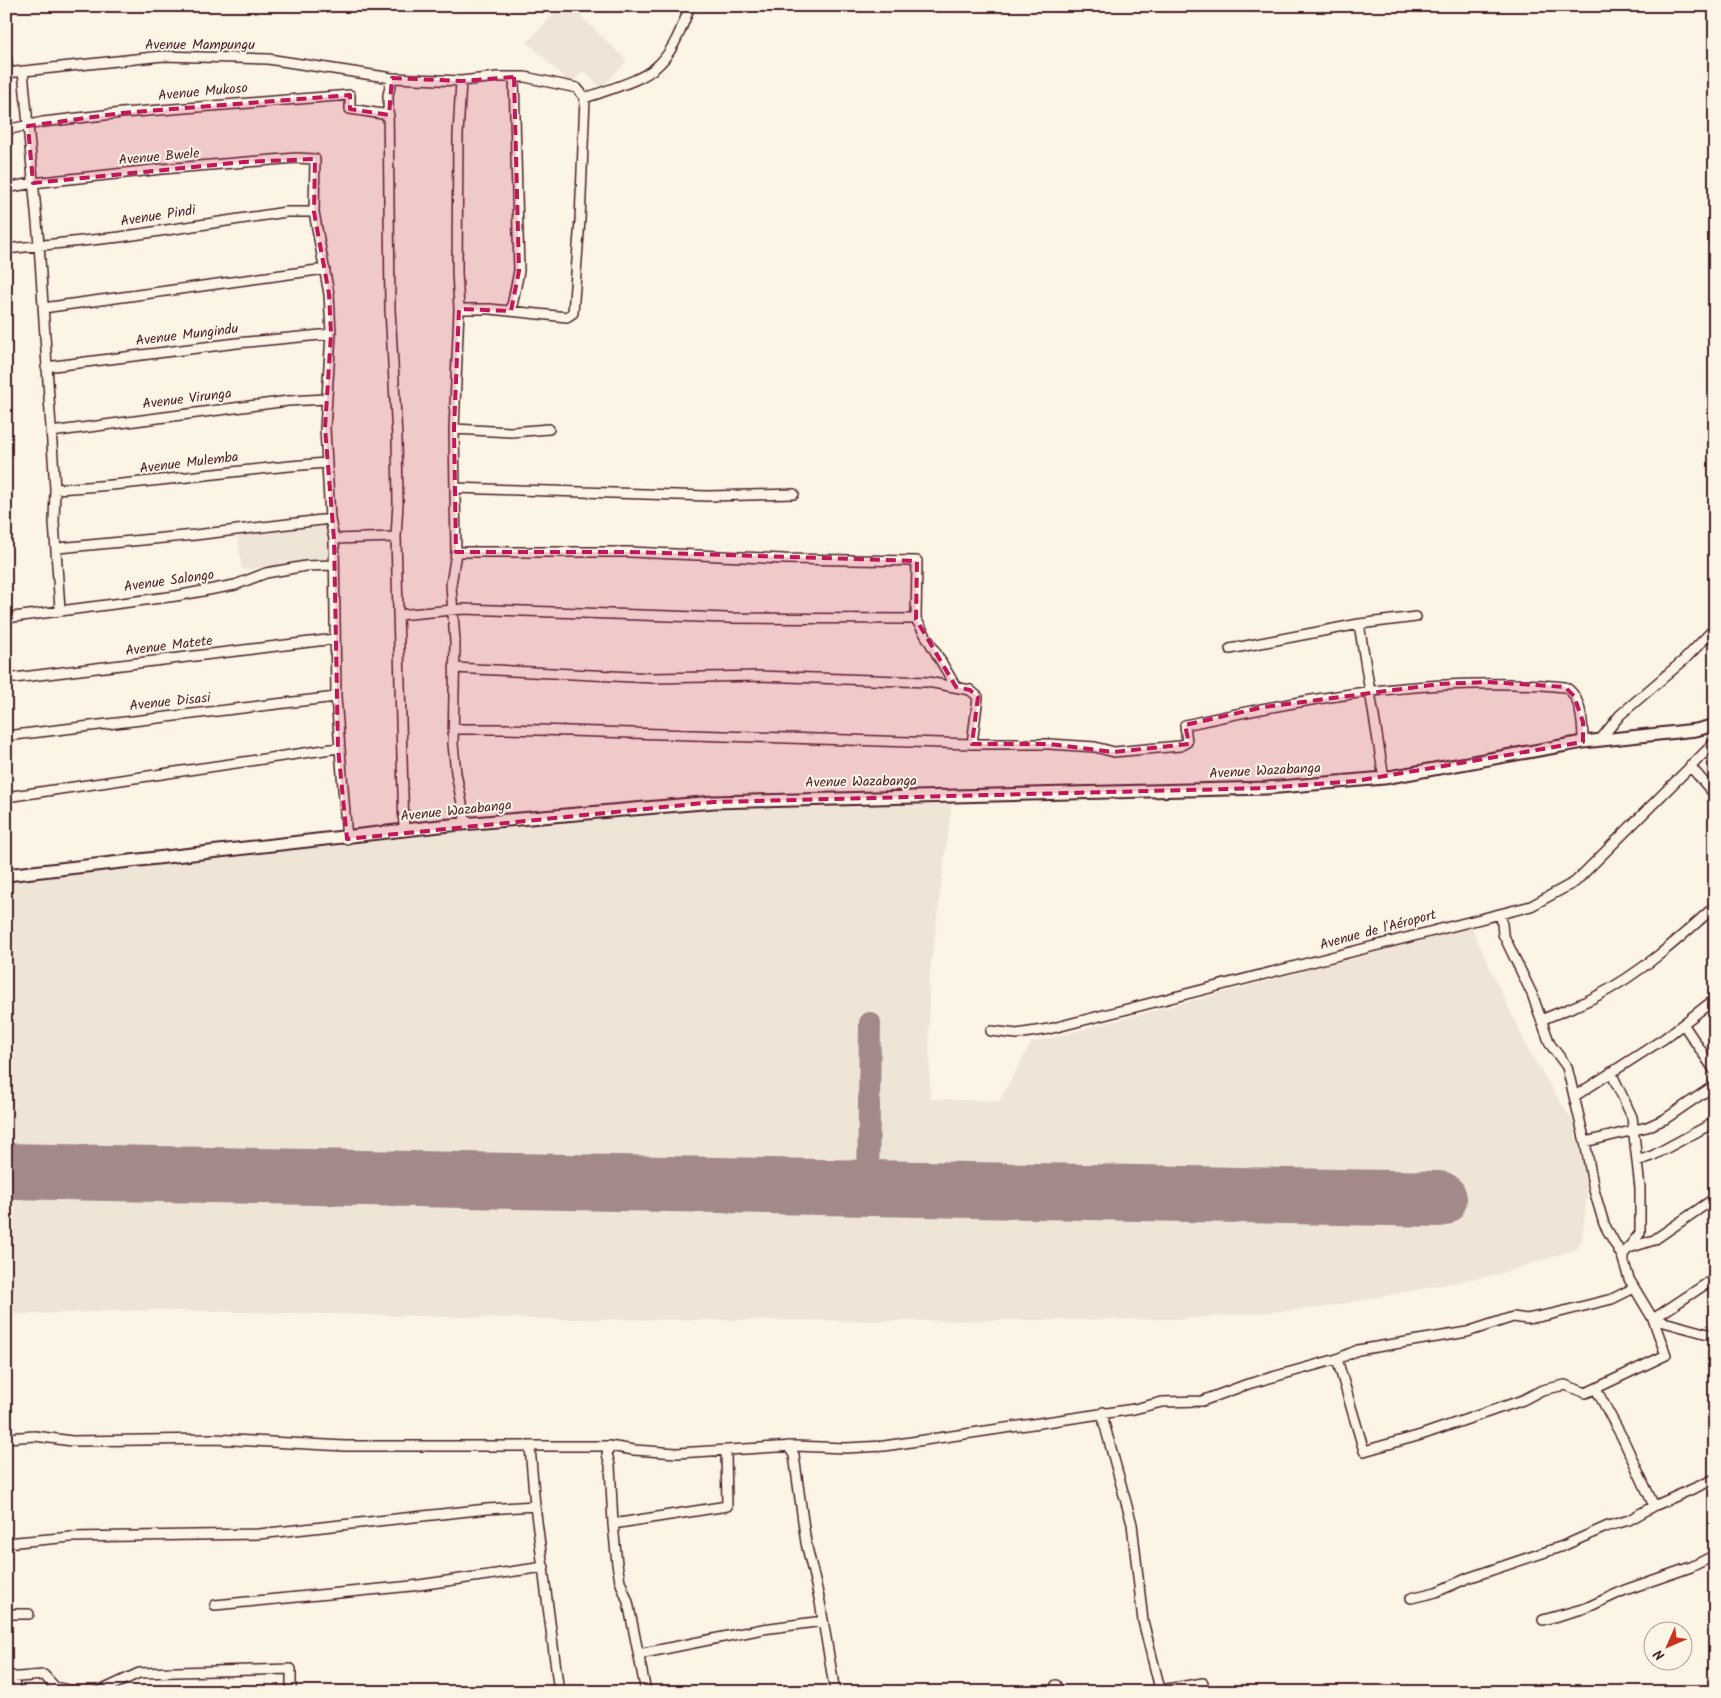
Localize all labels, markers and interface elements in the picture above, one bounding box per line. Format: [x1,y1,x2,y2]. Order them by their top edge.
street label: Avenue Mampungu [145,34,255,56]
street label: Avenue Mukoso [157,77,249,107]
street label: Avenue Bwele [118,142,201,171]
street label: Avenue Pindi [119,199,198,233]
street label: Avenue Mungindu [134,318,240,352]
street label: Avenue Virunga [141,383,233,415]
street label: Avenue Mulemba [138,446,240,480]
street label: Avenue Salongo [122,564,216,598]
street label: Avenue Matete [124,630,215,662]
street label: Avenue Disasi [129,687,212,717]
street label: Avenue Wazabanga [1209,757,1321,785]
street label: Avenue Wazabanga [805,770,917,794]
street label: Avenue Wazabanga [399,794,513,828]
street label: Avenue de l'Aéroport [1317,904,1439,956]
north arrow [1644,1620,1694,1670]
text: N [1648,1643,1670,1665]

